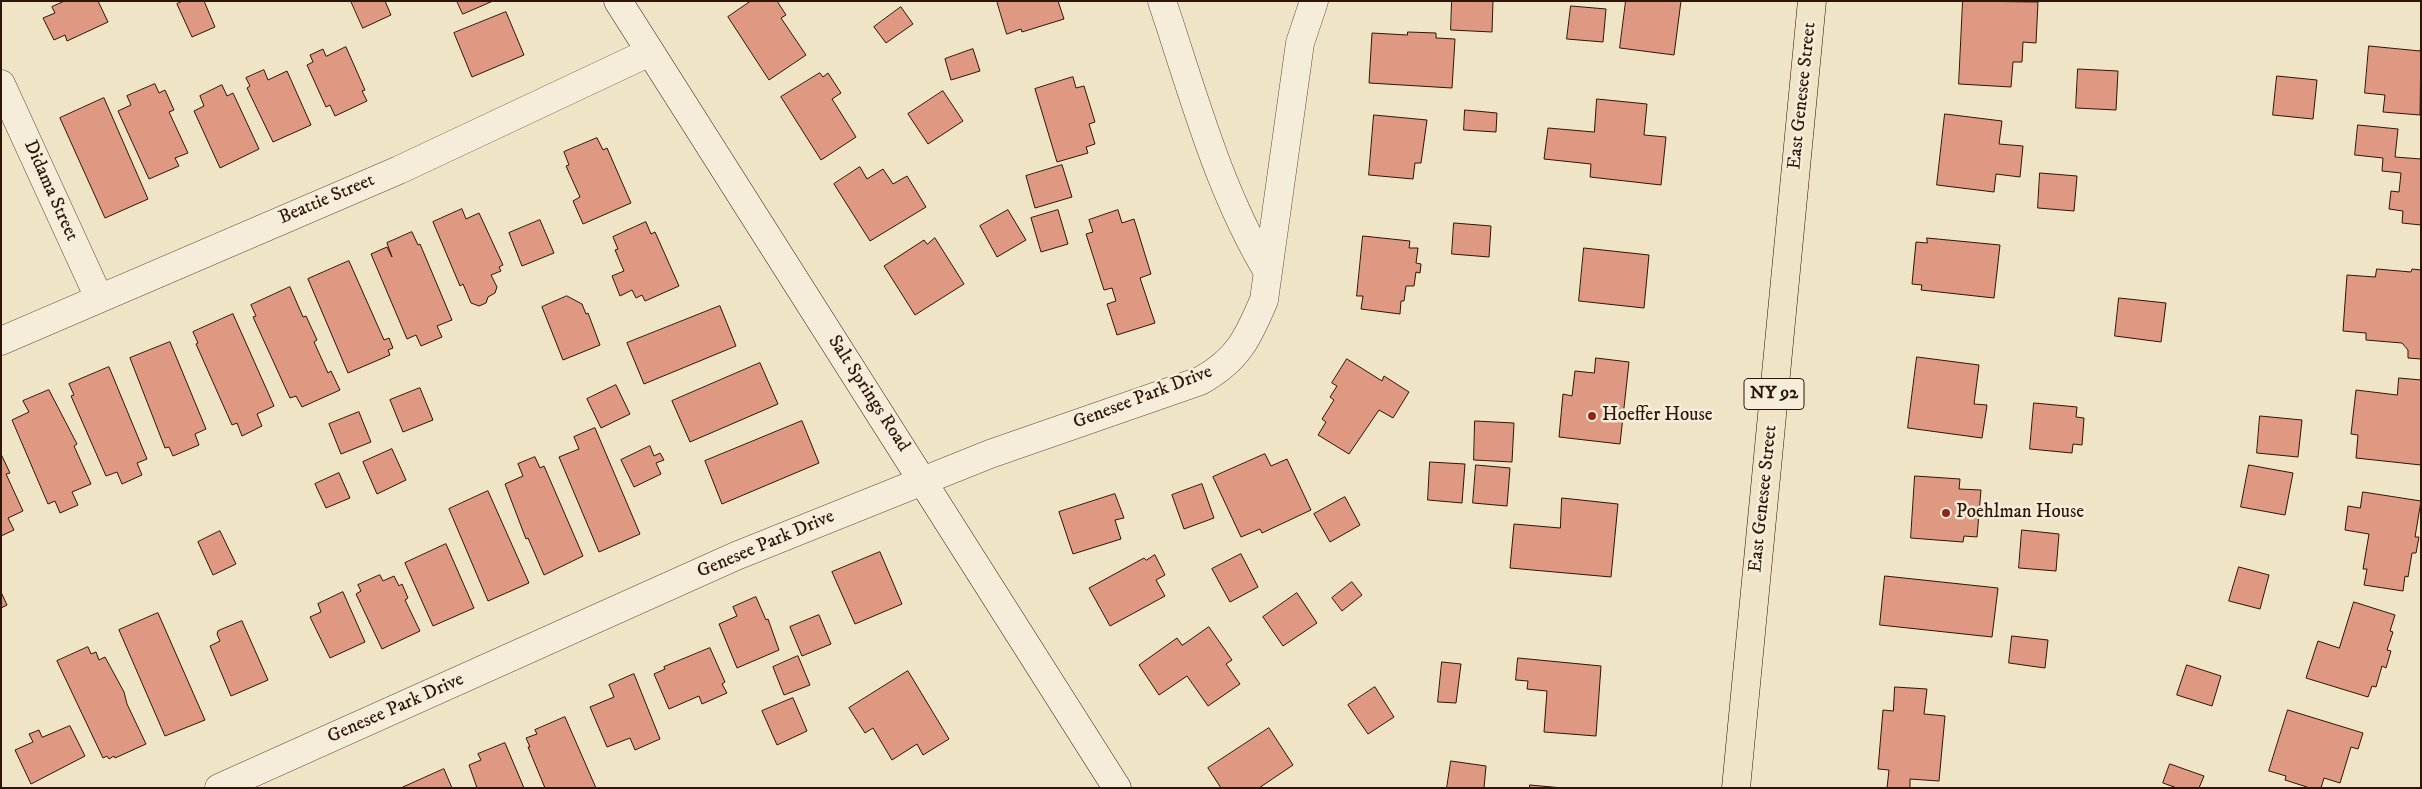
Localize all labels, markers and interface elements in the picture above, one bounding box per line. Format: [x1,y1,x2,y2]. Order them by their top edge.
street label: East Genesee Street [1784,21,1822,171]
street label: Didama Street [18,137,82,245]
street label: Beattie Street [276,170,378,230]
street label: Salt Springs Road [822,332,914,456]
street label: Genesee Park Drive [1070,361,1216,435]
road number: NY 92 [1744,378,1804,409]
place label: Hoeffer House [1602,405,1713,427]
marker: Hoeffer House [1586,410,1598,422]
street label: East Genesee Street [1745,424,1783,574]
place label: Poehlman House [1956,502,2084,524]
street label: Genesee Park Drive [694,506,838,584]
marker: Poehlman House [1940,507,1952,519]
street label: Genesee Park Drive [324,669,468,749]

